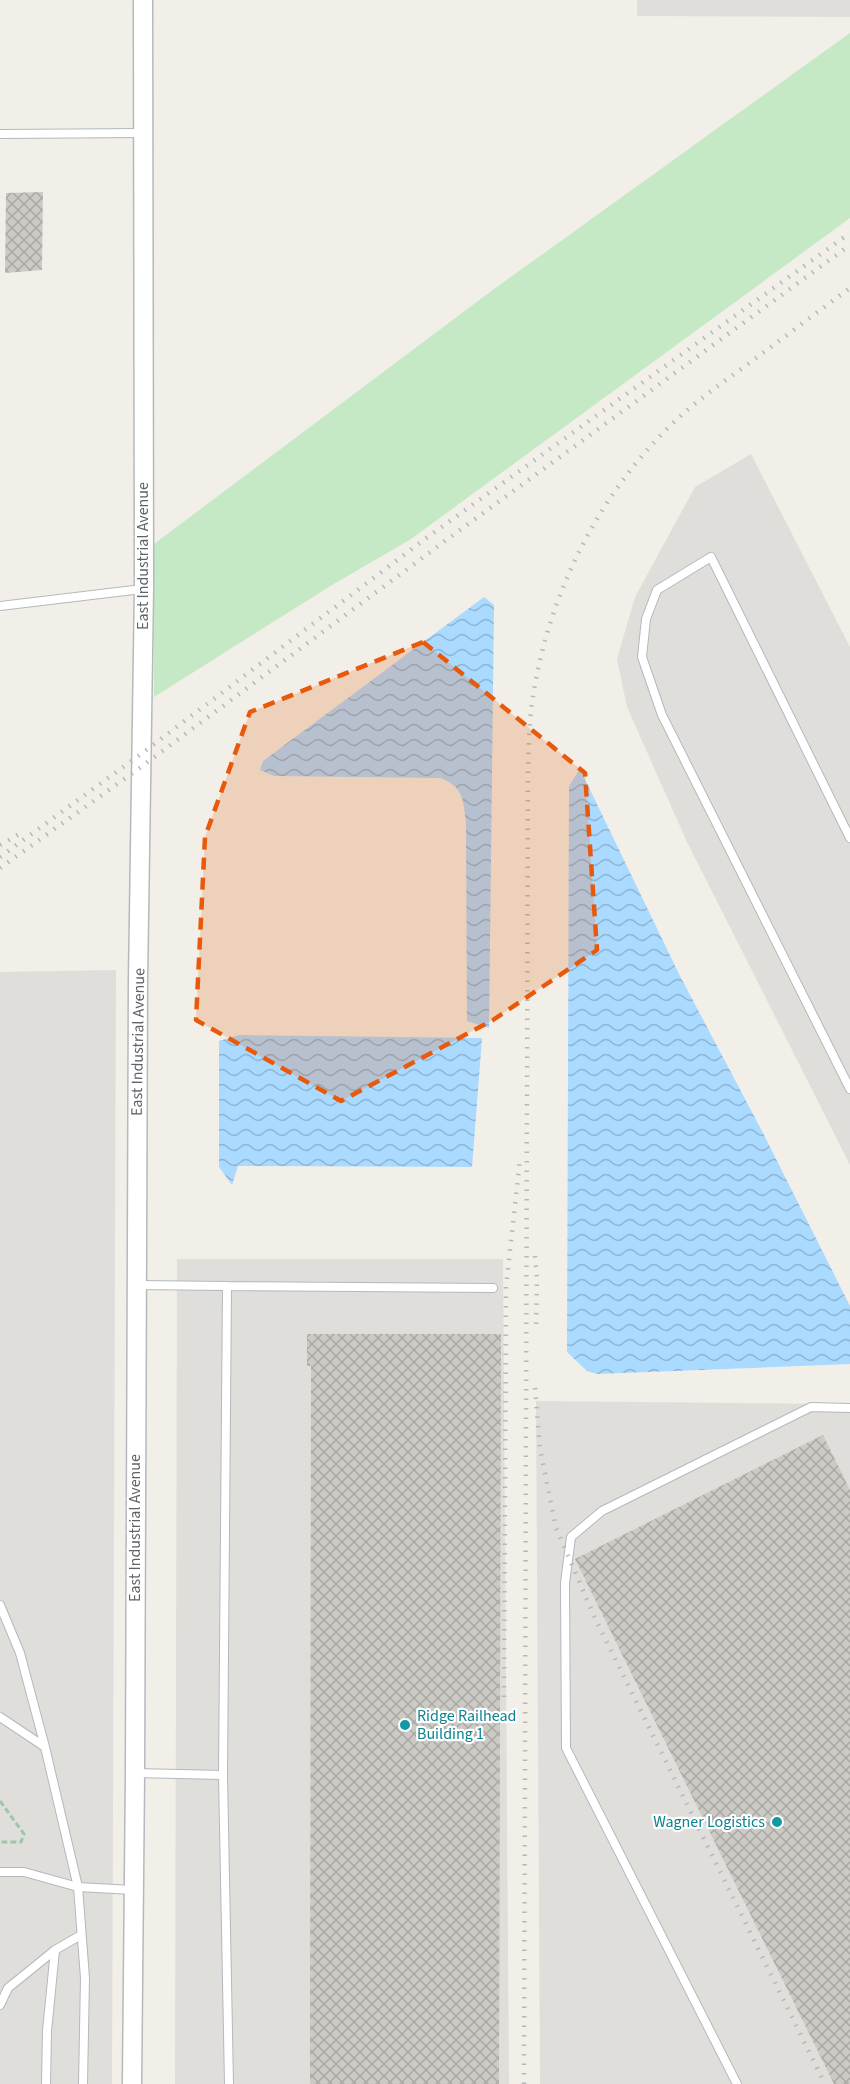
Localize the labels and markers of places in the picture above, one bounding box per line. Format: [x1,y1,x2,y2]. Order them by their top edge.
place label: Ridge Railhead Building 1 [417,1705,516,1745]
marker: Ridge Railhead Building 1 [398,1718,412,1732]
place label: Wagner Logistics [653,1811,765,1833]
marker: Wagner Logistics [770,1815,784,1829]

